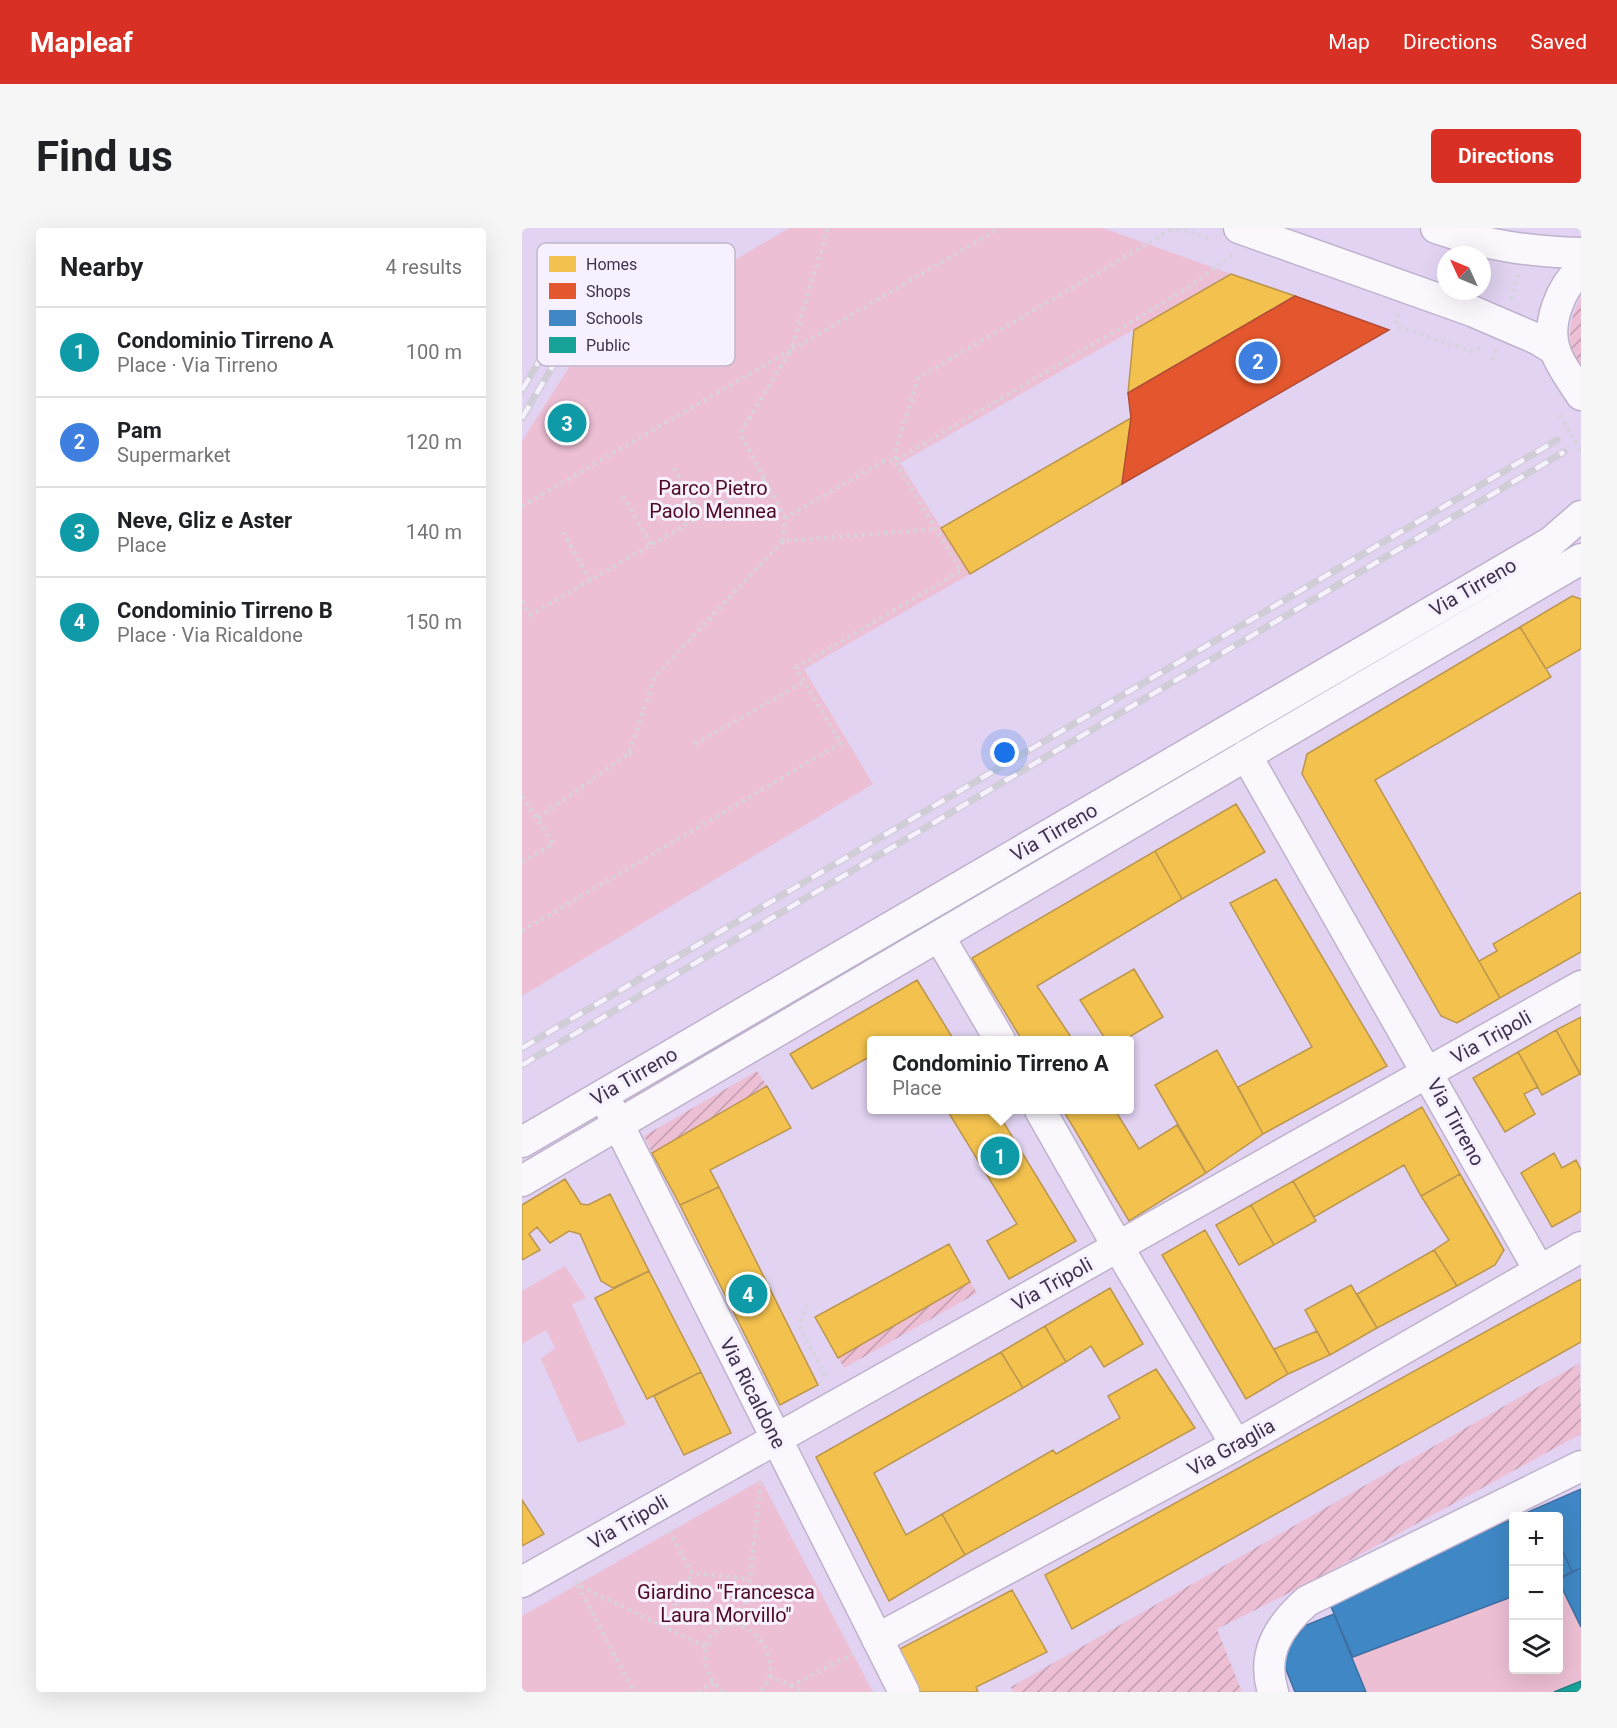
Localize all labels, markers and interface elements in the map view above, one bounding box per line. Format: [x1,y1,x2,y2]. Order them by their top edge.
text: Mapleaf [30,26,133,59]
text: Map [1328,30,1370,54]
text: Directions [1403,30,1497,54]
text: Saved [1530,30,1587,54]
button: Directions [1431,129,1581,183]
text: Find us [36,132,173,181]
legend [537,243,735,366]
north arrow [1437,246,1491,300]
text: Nearby [60,252,143,282]
text: 4 results [386,255,462,279]
text: Homes [586,255,637,274]
text: Shops [586,282,631,301]
text: Schools [586,309,643,328]
text: Condominio Tirreno A [117,328,334,353]
text: Public [586,336,630,355]
pin: 2 [1238,338,1278,384]
text: 1 [74,340,85,364]
text: 100 m [406,340,462,364]
text: Place · Via Tirreno [117,353,278,377]
pin: 3 [548,400,586,446]
text: Pam [117,418,162,443]
text: 2 [74,430,85,454]
text: 120 m [406,430,462,454]
text: Supermarket [117,443,231,467]
park label: Parco Pietro Paolo Mennea [649,476,777,523]
text: Neve, Gliz e Aster [117,508,292,533]
text: 3 [74,520,85,544]
text: 140 m [406,520,462,544]
text: Place [117,533,166,557]
street label: Via Tirreno [1425,553,1521,621]
text: Condominio Tirreno B [117,598,333,623]
text: 4 [74,610,85,634]
text: 150 m [406,610,462,634]
text: Place · Via Ricaldone [117,623,303,647]
your location [990,738,1019,767]
street label: Via Tirreno [1006,798,1102,866]
street label: Via Tripoli [1447,1005,1535,1069]
popup [867,1036,1134,1114]
street label: Via Tirreno [586,1042,682,1110]
text: Condominio Tirreno A [892,1051,1109,1076]
street label: Via Tirreno [1422,1074,1490,1170]
text: Place [892,1076,942,1100]
pin: 1 [980,1134,1020,1178]
street label: Via Tripoli [1008,1252,1096,1316]
pin: 4 [728,1272,768,1316]
street label: Via Ricaldone [715,1334,791,1452]
street label: Via Graglia [1183,1413,1279,1481]
street label: Via Tripoli [584,1490,672,1554]
map controls [1509,1512,1563,1674]
button: + [1509,1512,1563,1566]
button: − [1509,1566,1563,1620]
park label: Giardino "Francesca Laura Morvillo" [637,1580,815,1627]
button: layers [1509,1620,1563,1674]

